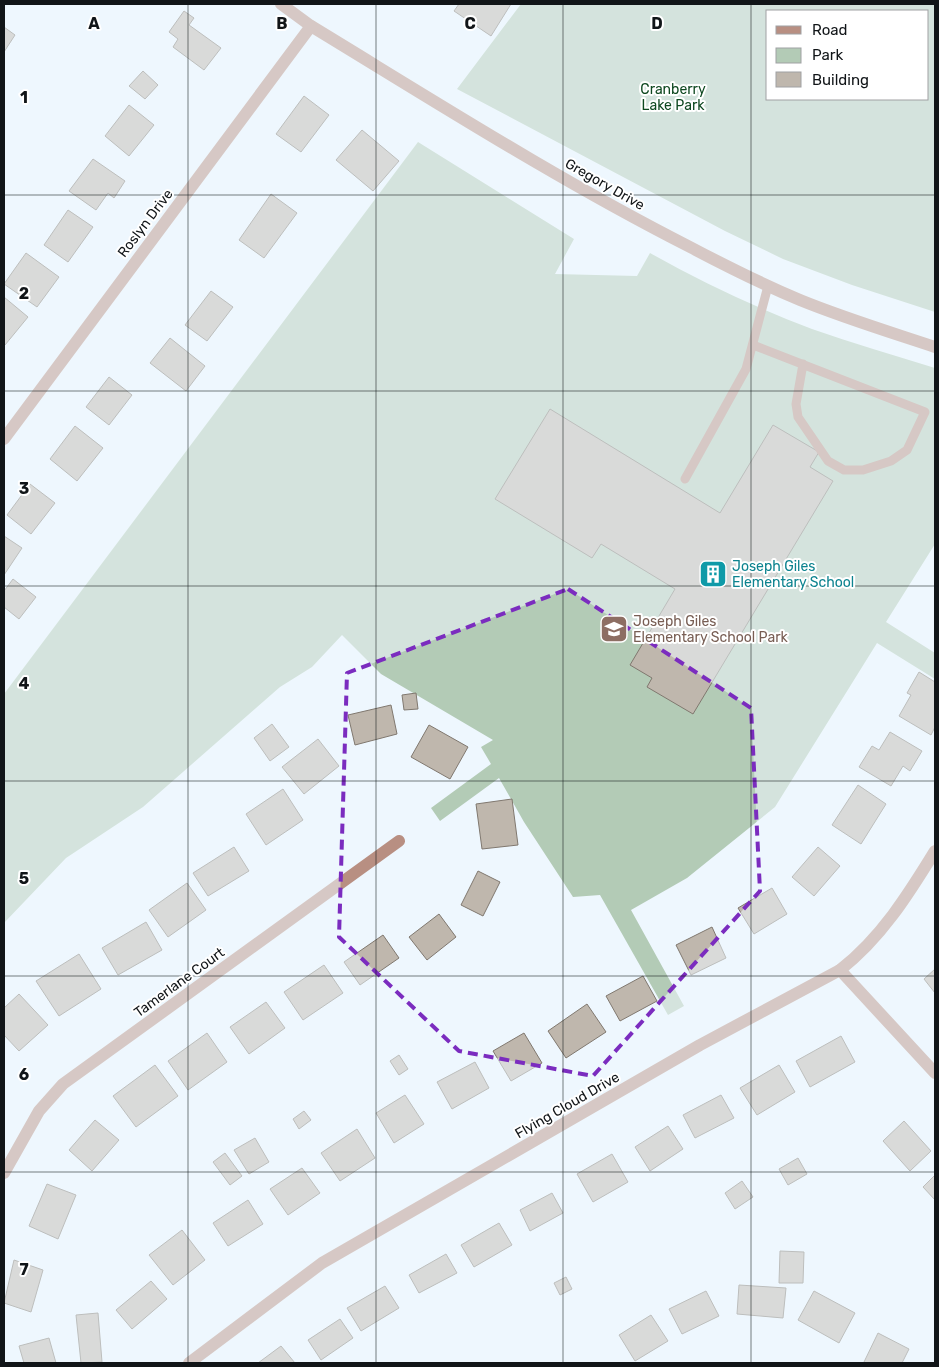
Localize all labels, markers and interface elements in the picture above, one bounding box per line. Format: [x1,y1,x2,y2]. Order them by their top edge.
legend [766,10,929,100]
text: A [88,14,100,33]
text: B [276,14,288,33]
text: C [464,14,476,33]
text: D [651,14,663,33]
text: Road [812,21,848,39]
text: Park [812,46,843,64]
text: Building [812,71,869,89]
park label: Cranberry Lake Park [640,81,706,114]
text: 1 [20,88,28,107]
street label: Gregory Drive [562,155,648,214]
street label: Roslyn Drive [114,186,177,261]
text: 2 [19,284,29,303]
text: 3 [19,479,29,498]
place label: Joseph Giles Elementary School [732,558,854,591]
building icon: Joseph Giles Elementary School [698,559,728,589]
place label: Joseph Giles Elementary School Park [633,613,788,646]
school or university icon: Joseph Giles Elementary School Park [599,614,629,644]
text: 4 [19,674,30,693]
text: 5 [19,869,29,888]
street label: Tamerlane Court [131,944,228,1021]
text: 6 [19,1065,29,1084]
street label: Flying Cloud Drive [512,1069,623,1142]
text: 7 [19,1260,29,1279]

